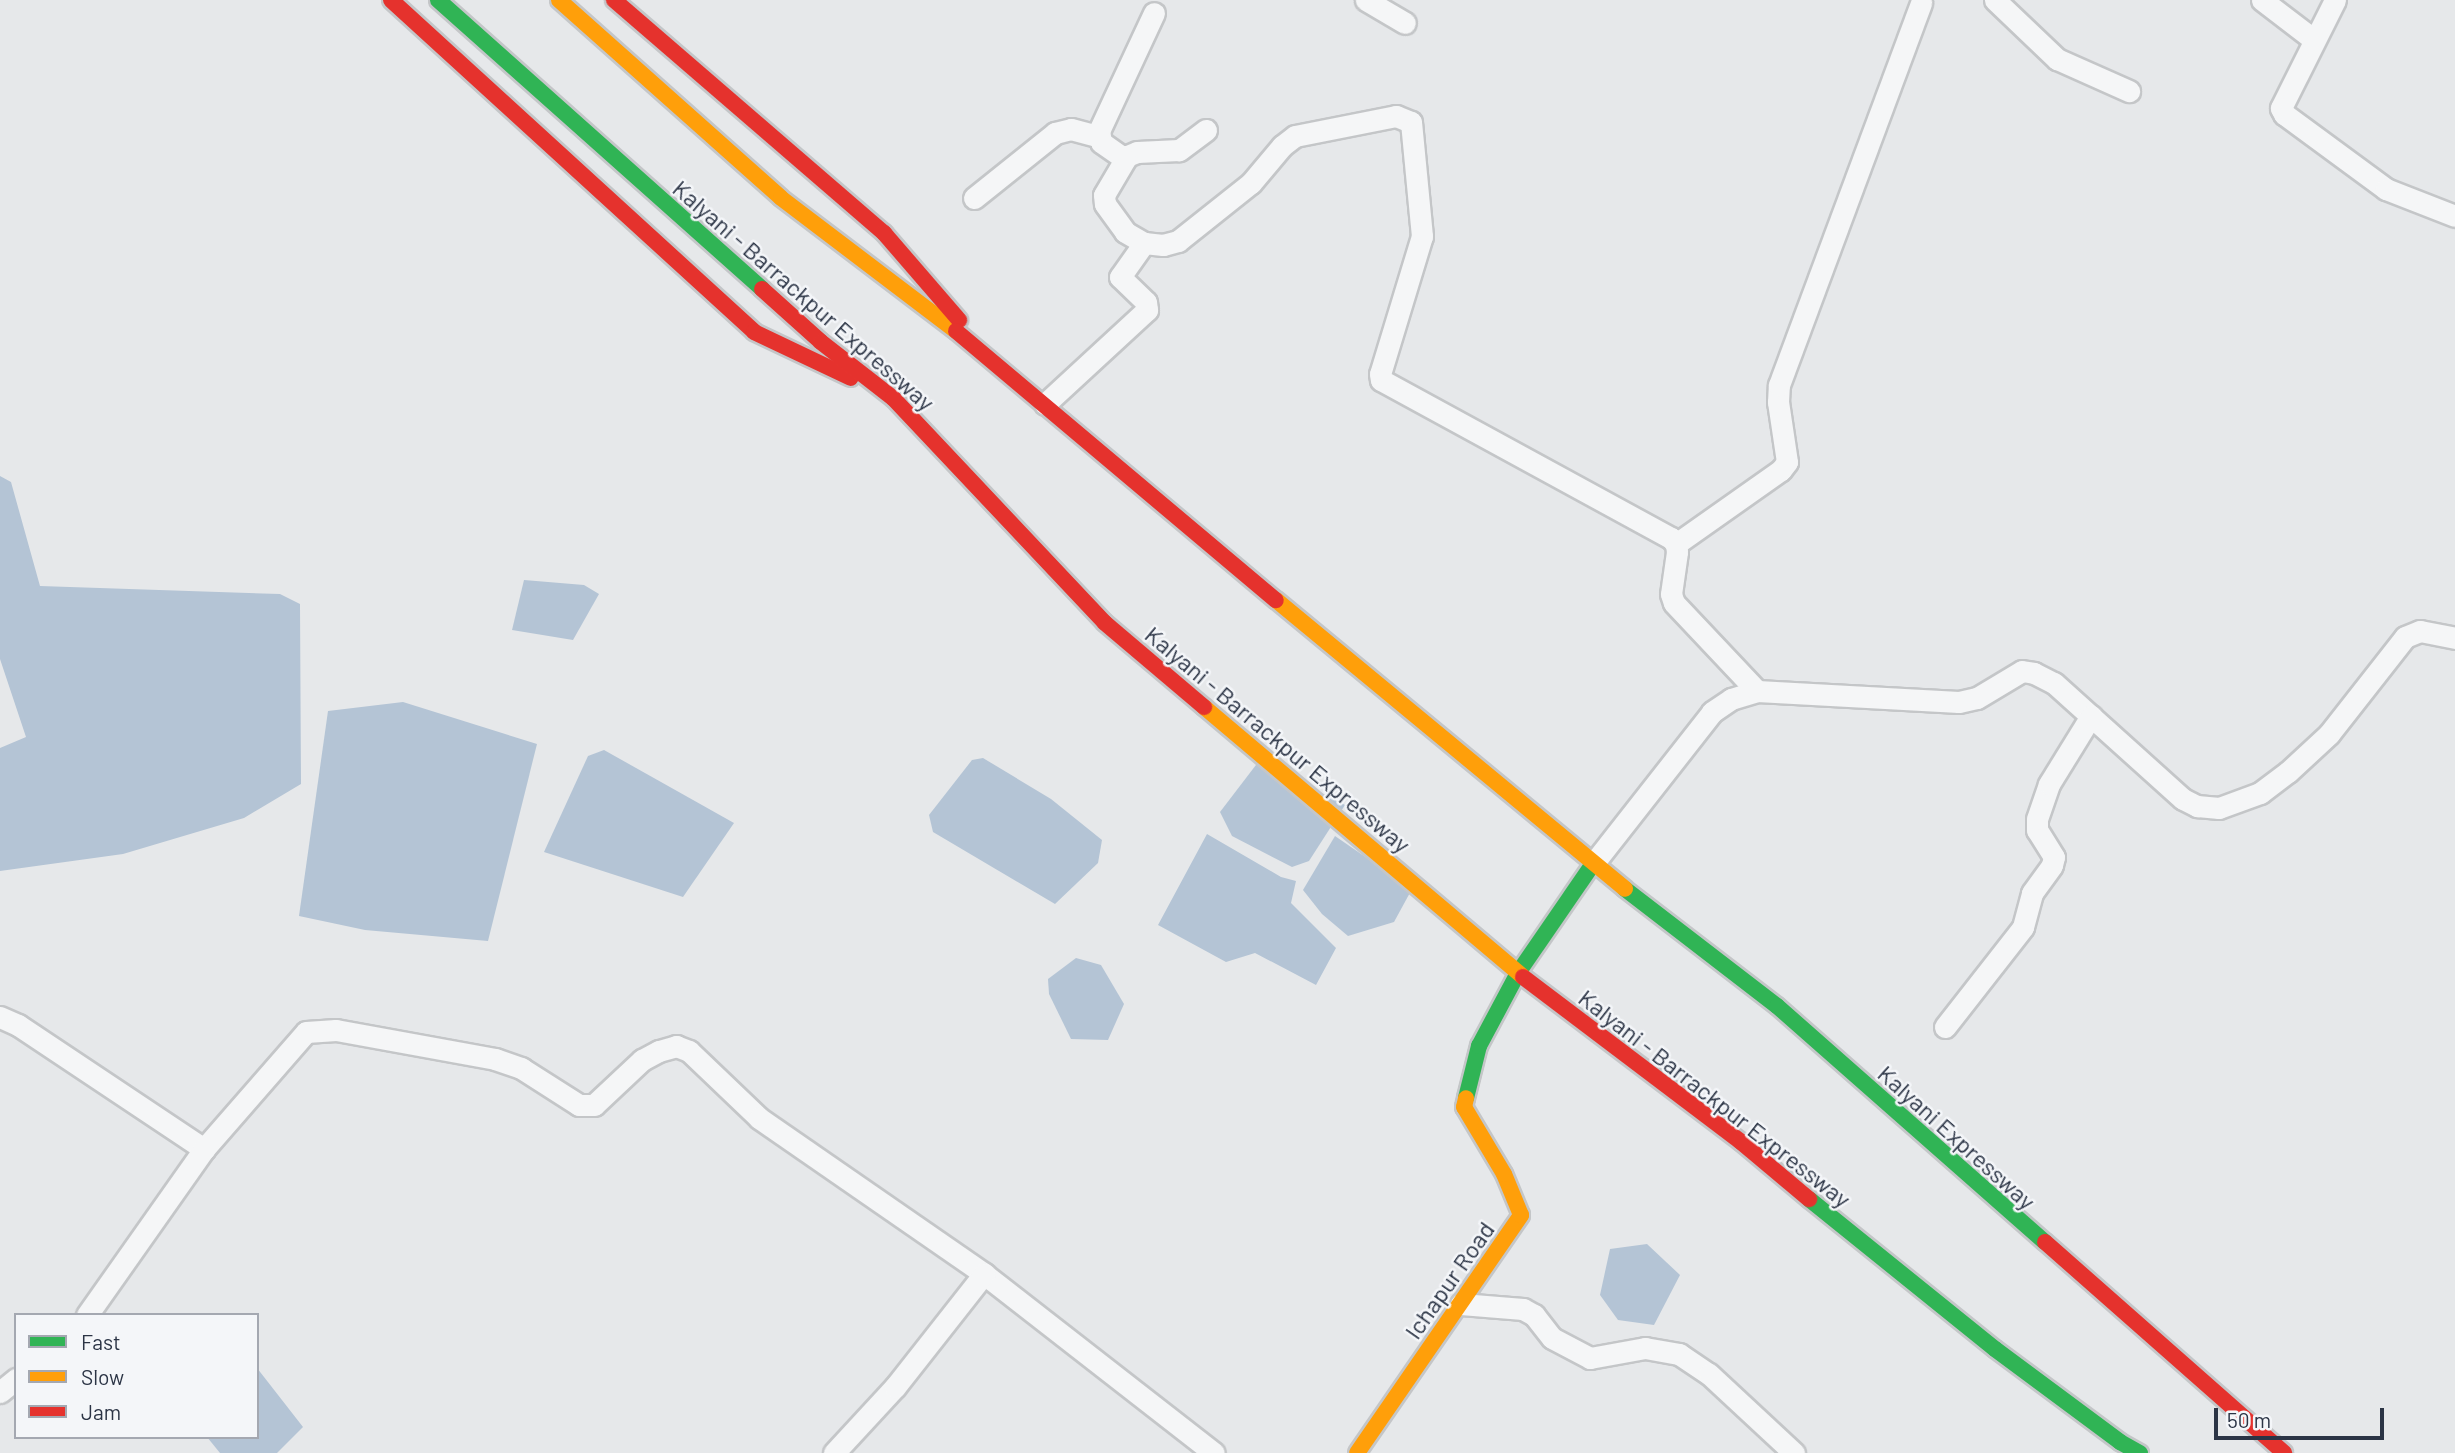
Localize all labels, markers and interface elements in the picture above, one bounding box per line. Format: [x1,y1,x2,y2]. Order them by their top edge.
street label: Kalyani - Barrackpur Expressway [667,174,941,416]
street label: Kalyani - Barrackpur Expressway [1140,620,1416,858]
street label: Kalyani - Barrackpur Expressway [1573,983,1857,1213]
street label: Kalyani Expressway [1872,1059,2042,1215]
street label: Ichapur Road [1398,1216,1500,1344]
legend [14,1313,259,1439]
text: Fast [81,1329,121,1354]
text: Slow [81,1364,124,1389]
scale bar [2217,1394,2387,1438]
text: Jam [81,1399,121,1424]
text: 50 m [2227,1407,2271,1432]

